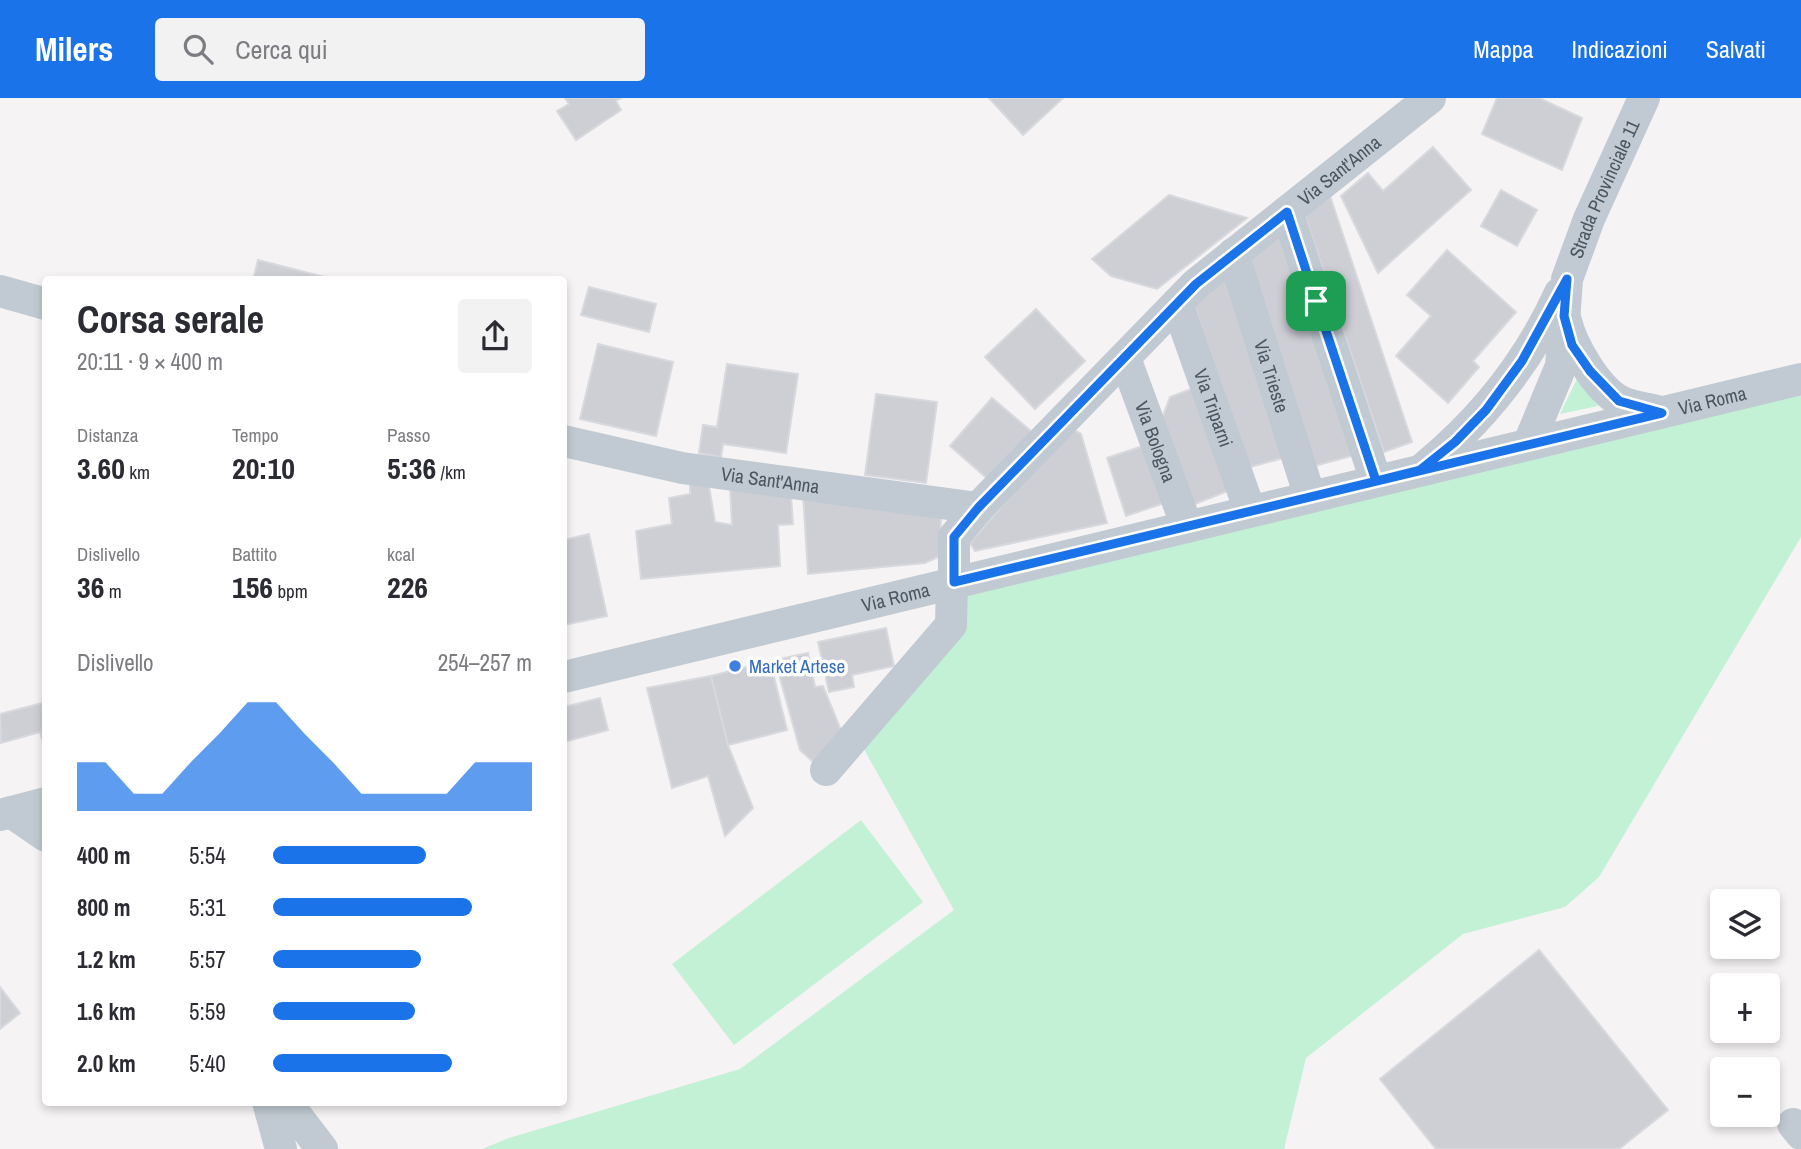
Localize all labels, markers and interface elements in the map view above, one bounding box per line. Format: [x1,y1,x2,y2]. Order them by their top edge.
search box [155,18,645,81]
text: Milers [35,27,113,71]
icon: search [179,30,217,68]
text: Cerca qui [235,32,328,67]
text: Mappa [1473,33,1534,65]
text: Indicazioni [1572,33,1668,65]
text: Salvati [1706,33,1766,65]
street label: Strada Provinciale 11 [1563,115,1646,262]
street label: Via Sant'Anna [1292,129,1386,211]
pin [1286,271,1346,331]
icon: arrive [1297,282,1335,320]
text: Corsa serale [77,294,264,345]
button: share [458,299,532,373]
street label: Via Trieste [1248,336,1295,416]
text: 20:11 · 9 × 400 m [77,346,223,377]
street label: Via Triparni [1188,365,1239,450]
street label: Via Roma [1676,380,1749,421]
street label: Via Bologna [1129,397,1183,486]
text: Distanza [77,422,138,448]
text: Tempo [232,422,279,448]
text: Passo [387,422,430,448]
text: 3.60 [77,448,125,488]
text: 20:10 [232,448,295,488]
text: 5:36 [387,448,436,488]
text: km [125,459,150,485]
text: /km [436,459,466,485]
street label: Via Sant'Anna [719,460,821,499]
text: Dislivello [77,541,140,567]
text: Battito [232,541,277,567]
text: kcal [387,541,415,567]
text: 36 [77,567,104,607]
text: 156 [232,567,273,607]
text: 226 [387,567,428,607]
street label: Via Roma [859,576,932,618]
text: m [104,578,122,604]
text: bpm [273,578,308,604]
text: Dislivello [77,647,154,678]
text: 254–257 m [438,647,532,678]
place label: Market Artese [749,653,845,679]
marker: Market Artese [727,658,743,674]
text: 400 m [77,840,130,871]
text: 5:54 [189,840,226,871]
map controls [1710,889,1780,1127]
button: layers [1710,889,1780,959]
text: 800 m [77,892,130,923]
text: 5:31 [189,892,226,923]
text: 1.2 km [77,944,136,975]
text: 5:57 [189,944,226,975]
button: + [1710,973,1780,1043]
text: 1.6 km [77,996,136,1027]
text: 5:59 [189,996,226,1027]
text: 2.0 km [77,1048,136,1079]
text: 5:40 [189,1048,226,1079]
button: − [1710,1057,1780,1127]

